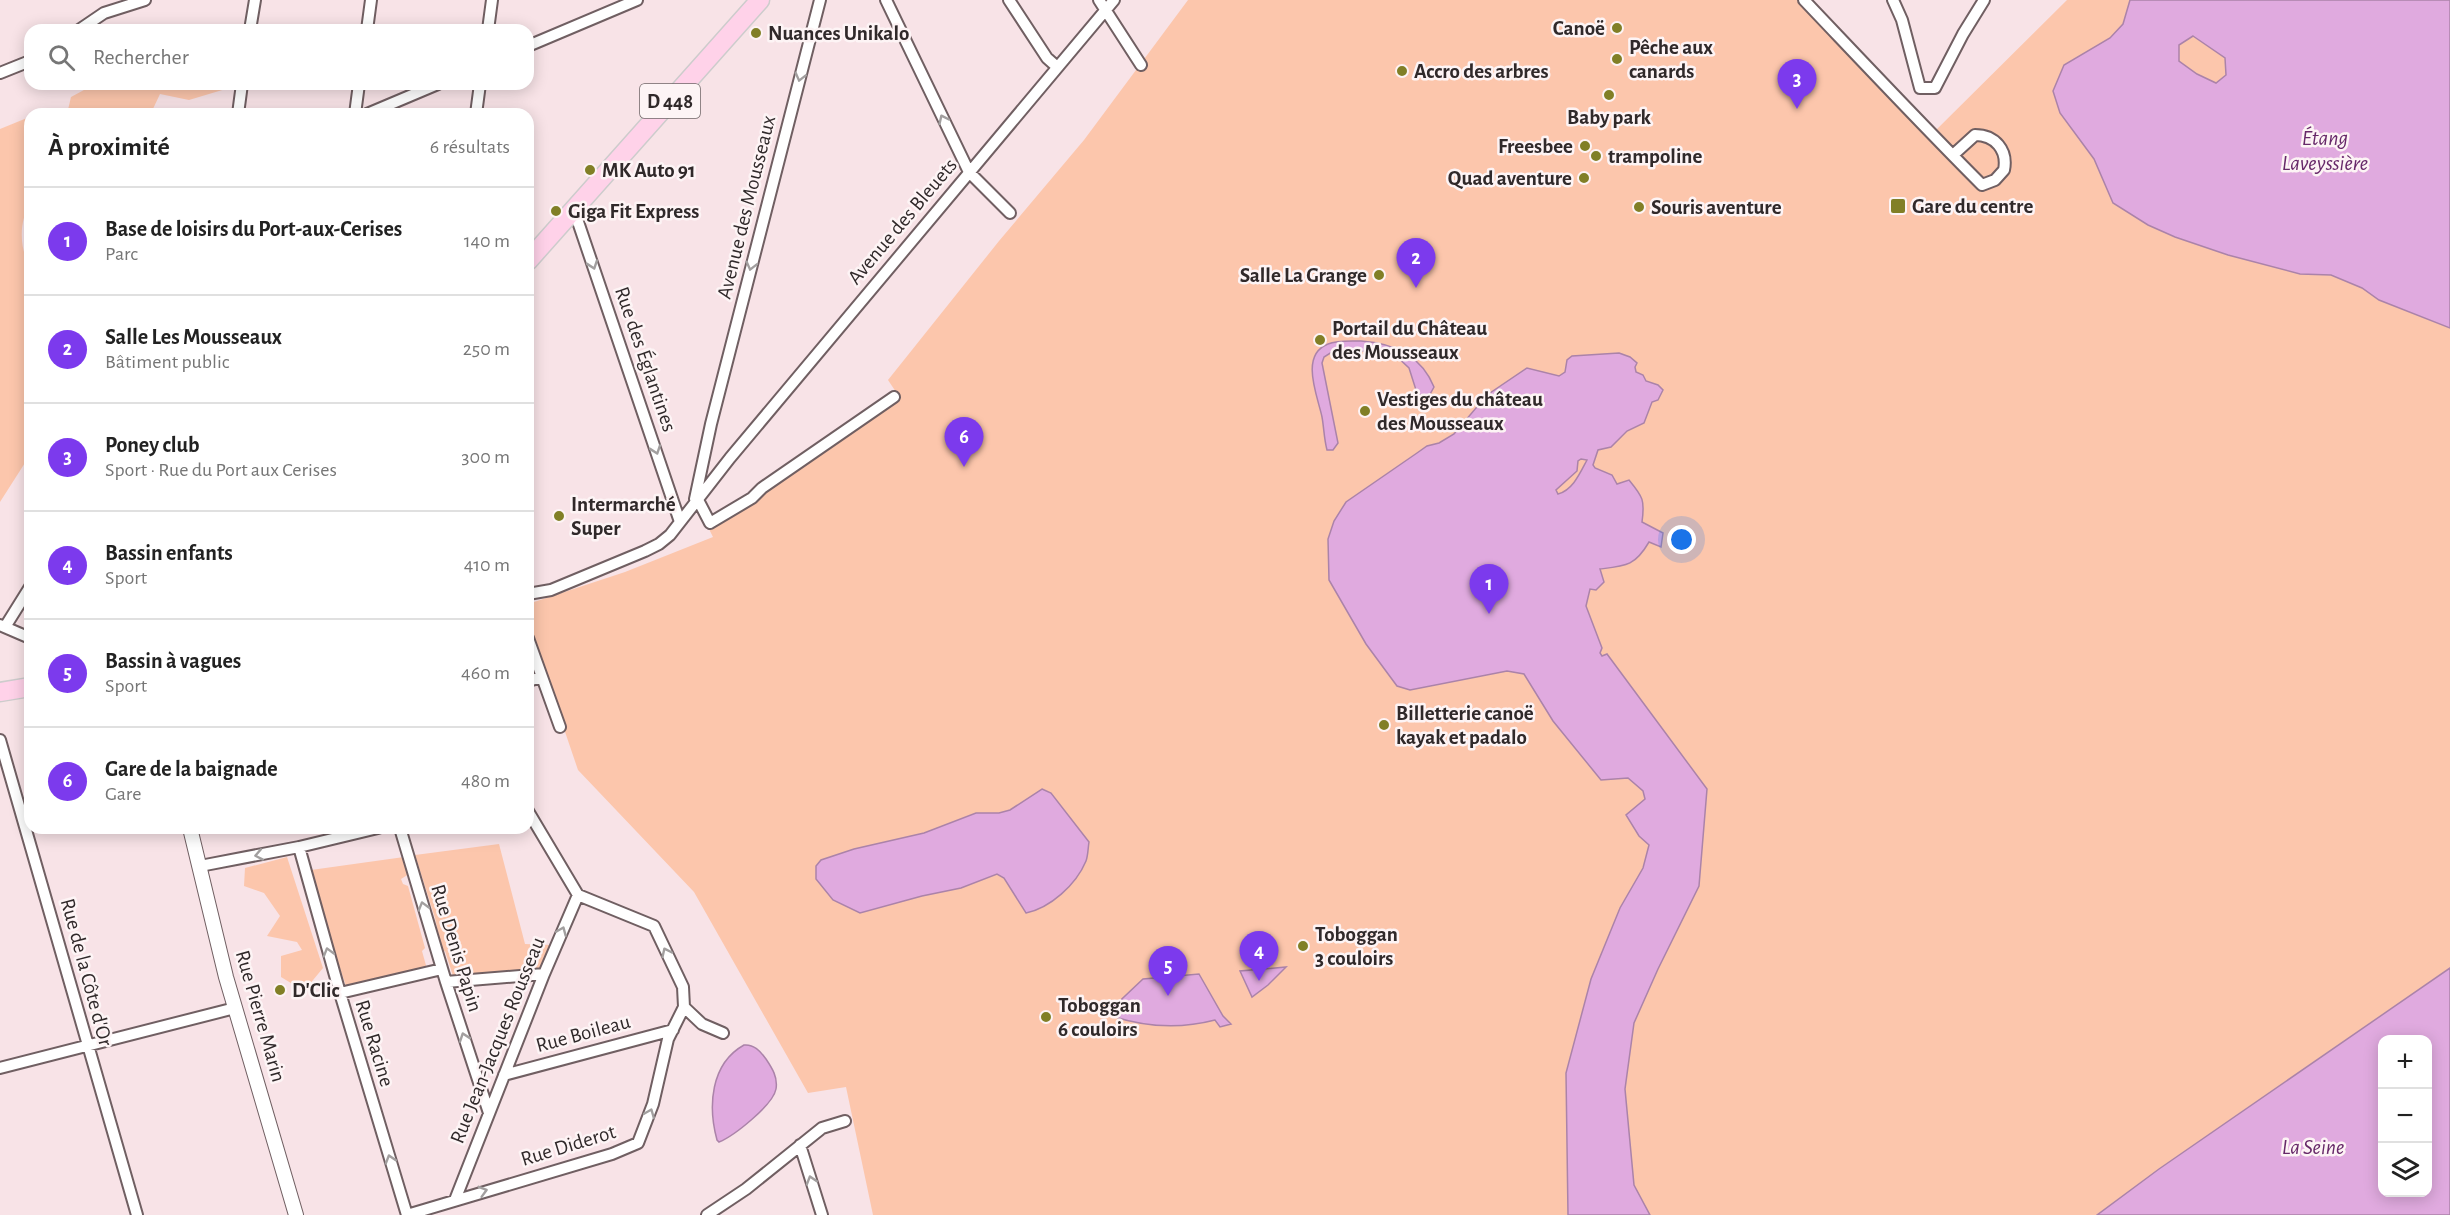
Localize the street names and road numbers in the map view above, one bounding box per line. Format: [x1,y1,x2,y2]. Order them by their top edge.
road number: D 448 [640,84,700,118]
street label: Avenue des Mousseaux [714,113,779,301]
street label: Avenue des Bleuets [844,154,961,288]
street label: Rue des Églantines [611,283,682,434]
street label: Rue Denis Papin [427,882,486,1014]
street label: Rue de la Côte d'Or [57,896,116,1048]
street label: Rue Jean-Jacques Rousseau [446,934,549,1146]
street label: Rue Pierre Marin [232,948,289,1084]
street label: Rue Racine [351,997,398,1089]
street label: Rue Boileau [534,1011,633,1056]
street label: Rue Diderot [518,1121,618,1170]

